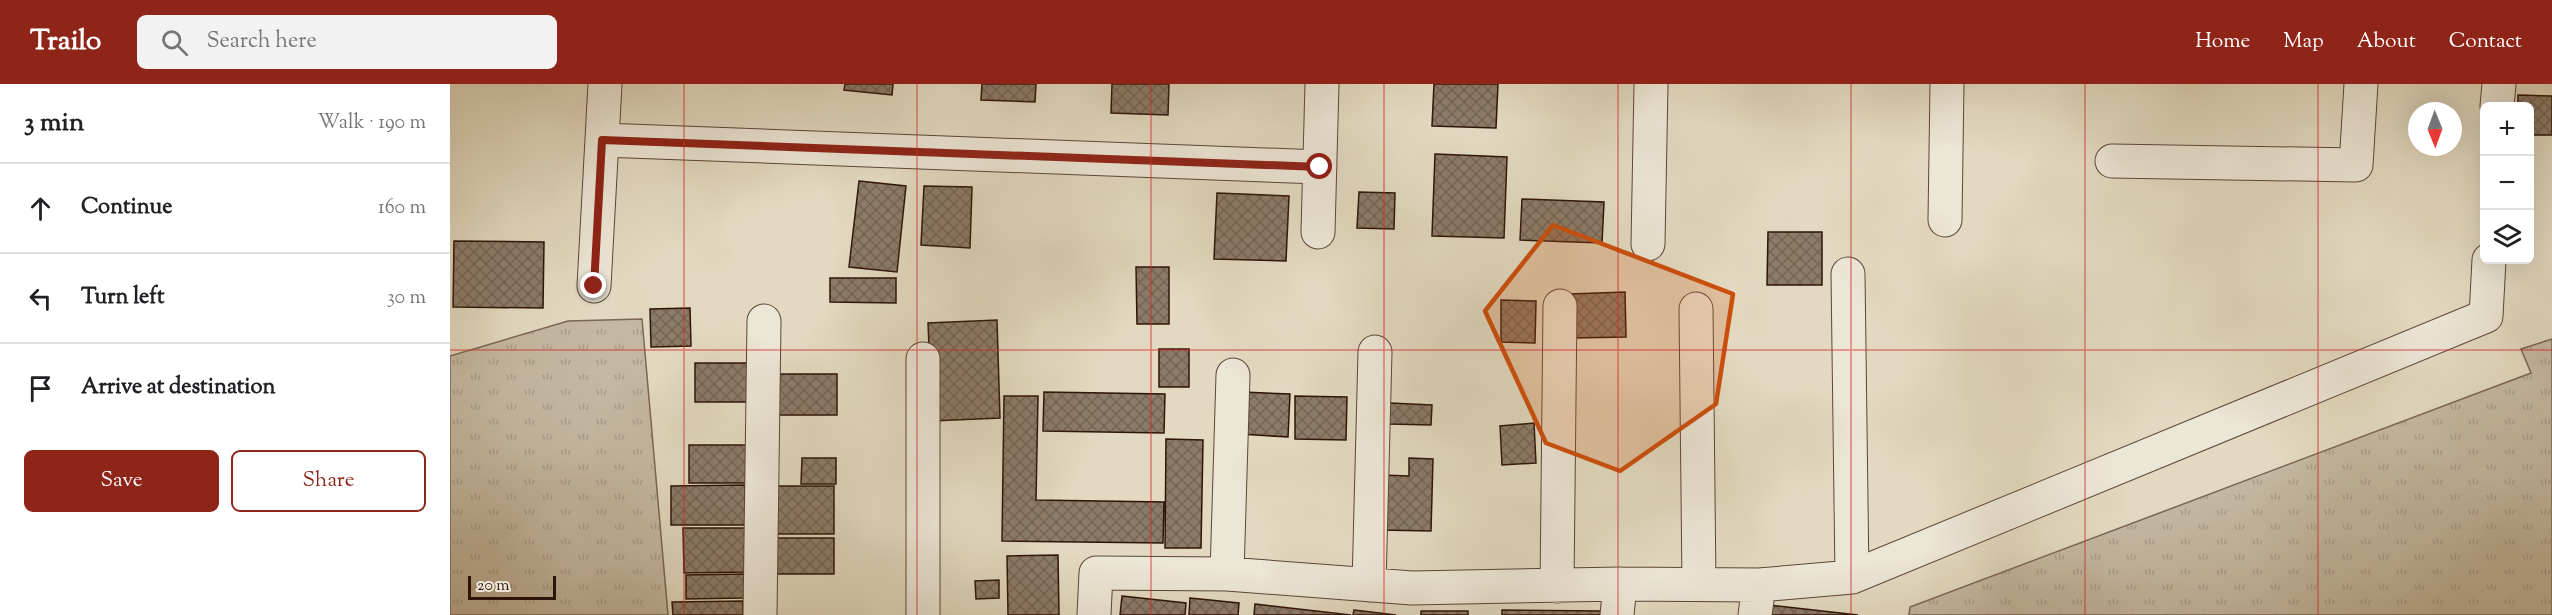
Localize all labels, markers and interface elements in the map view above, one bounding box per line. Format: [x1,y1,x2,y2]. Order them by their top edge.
search box [137,15,557,69]
text: Trailo [30,22,101,62]
icon: search [158,26,191,59]
text: Search here [206,26,317,58]
text: Home [2195,27,2250,57]
text: Map [2283,27,2324,57]
text: About [2357,27,2416,57]
text: Contact [2449,27,2522,57]
north arrow [2408,102,2462,156]
map controls [2480,102,2534,264]
button: + [2480,102,2534,156]
text: 3 min [24,105,84,142]
text: Walk · 190 m [318,109,426,138]
route start [1306,153,1332,179]
button: − [2480,156,2534,210]
icon: ahead [24,192,57,225]
text: Continue [81,192,172,224]
text: 160 m [378,194,426,223]
button: layers [2480,210,2534,264]
route end [580,272,606,298]
icon: left [24,282,57,315]
text: Turn left [81,282,164,314]
text: 30 m [387,284,426,313]
icon: arrive [24,372,57,405]
text: Arrive at destination [81,372,276,404]
button: Save [24,450,219,512]
button: Share [231,450,426,512]
scale bar [468,573,556,600]
text: 20 m [477,575,510,598]

